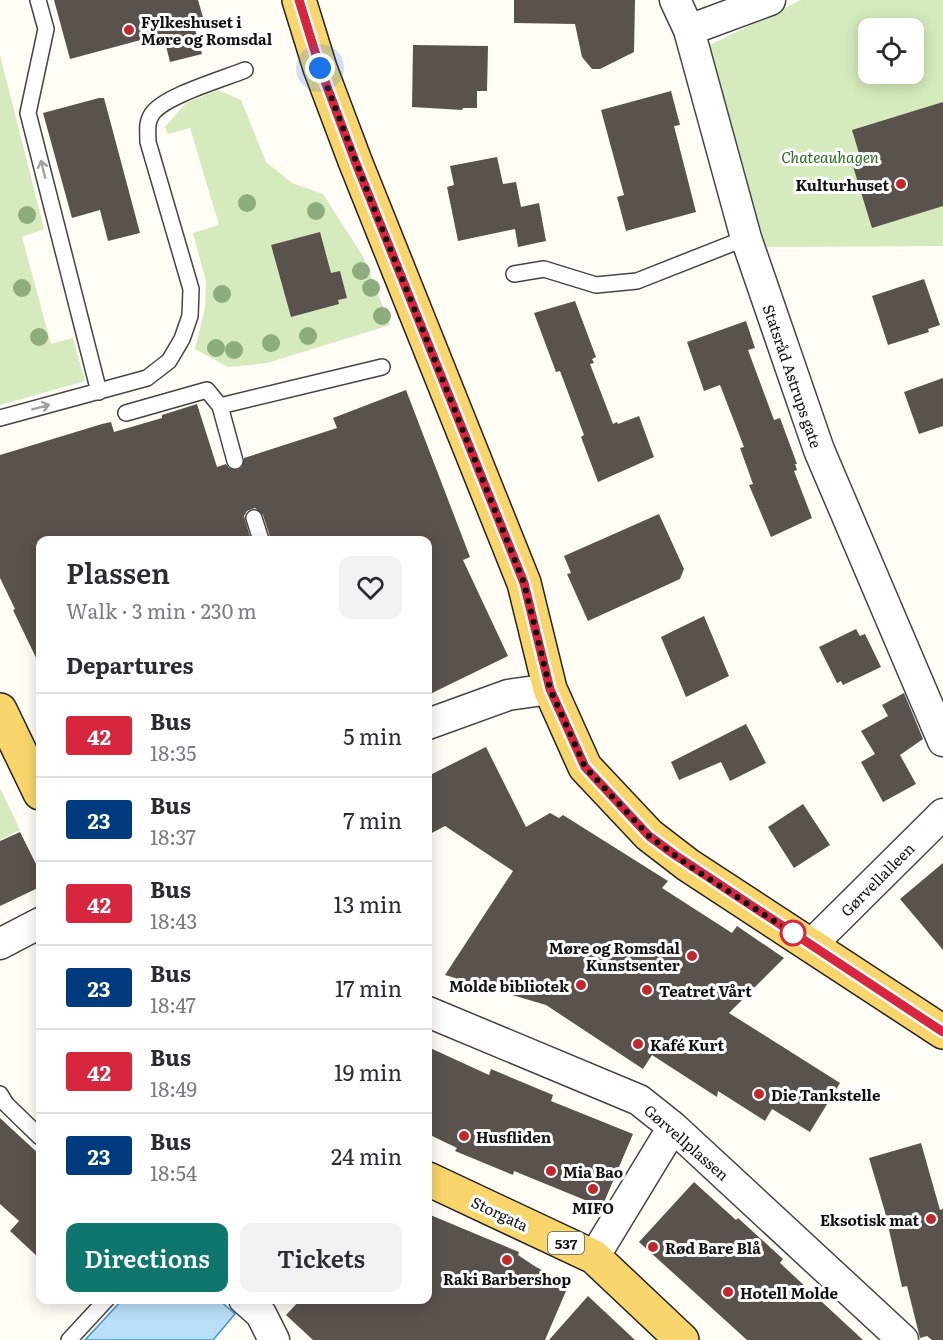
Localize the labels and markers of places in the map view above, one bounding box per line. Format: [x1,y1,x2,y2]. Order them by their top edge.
place label: Fylkeshuset i Møre og Romsdal [141,10,273,50]
marker: Fylkeshuset i Møre og Romsdal [122,23,136,37]
place label: Kulturhuset [795,173,889,196]
marker: Kulturhuset [894,177,908,191]
unlabelled marker [780,920,806,946]
place label: Møre og Romsdal Kunstsenter [549,936,681,976]
marker: Møre og Romsdal Kunstsenter [685,949,699,963]
place label: Molde bibliotek [449,974,570,997]
marker: Molde bibliotek [574,978,588,992]
place label: Teatret Vårt [659,979,752,1002]
marker: Teatret Vårt [640,983,654,997]
place label: Kafé Kurt [650,1033,725,1056]
marker: Kafé Kurt [631,1037,645,1051]
place label: Die Tankstelle [771,1083,881,1106]
marker: Die Tankstelle [752,1087,766,1101]
place label: Husfliden [476,1125,552,1148]
marker: Husfliden [457,1129,471,1143]
place label: Mia Bao [563,1160,623,1183]
marker: Mia Bao [544,1164,558,1178]
marker: MIFO [586,1182,600,1196]
place label: MIFO [572,1196,614,1219]
place label: Eksotisk mat [820,1208,919,1231]
marker: Eksotisk mat [924,1212,938,1226]
place label: Rød Bare Blå [665,1236,761,1259]
marker: Rød Bare Blå [646,1240,660,1254]
marker: Raki Barbershop [500,1253,514,1267]
place label: Raki Barbershop [443,1267,571,1290]
place label: Hotell Molde [740,1281,838,1304]
marker: Hotell Molde [721,1285,735,1299]

